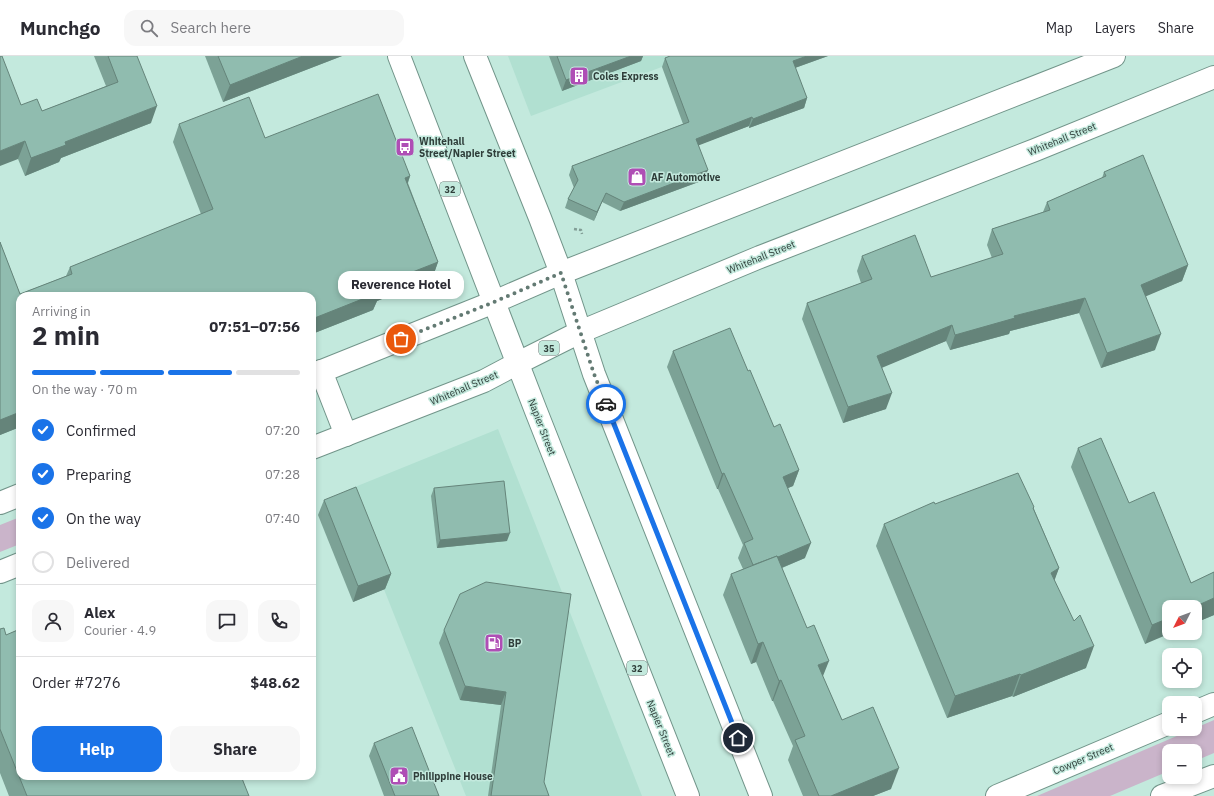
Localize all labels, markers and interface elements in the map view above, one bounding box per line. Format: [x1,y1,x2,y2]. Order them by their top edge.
search box [124,10,404,46]
text: Munchgo [20,16,100,40]
icon: search [138,17,160,39]
text: Search here [170,18,251,37]
text: Map [1046,19,1073,37]
text: Layers [1095,19,1136,37]
text: Share [1158,19,1194,37]
building icon: Coles Express [568,65,590,87]
place label: Coles Express [593,70,659,83]
street label: Whitehall Street [1026,119,1098,159]
place label: Whitehall Street/Napier Street [419,135,516,160]
bus stop icon: Whitehall Street/Napier Street [394,136,416,158]
shop icon: AF Automotive [626,166,648,188]
place label: AF Automotive [651,171,721,184]
road number: 32 [440,182,460,196]
street label: Whitehall Street [725,237,797,277]
callout: Reverence Hotel [338,271,464,299]
text: Reverence Hotel [351,276,451,293]
text: Arriving in [32,303,91,320]
text: 07:51–07:56 [209,317,300,336]
text: 2 min [32,318,100,352]
pin [384,322,418,356]
icon: bag [390,328,412,350]
road number: 35 [539,341,559,355]
street label: Whitehall Street [428,368,500,408]
text: On the way · 70 m [32,381,137,398]
courier [586,384,626,424]
icon: car [595,393,617,415]
street label: Napier Street [525,397,559,458]
icon: check [32,419,54,441]
text: Confirmed [66,421,136,440]
text: 07:20 [265,422,300,439]
icon: check [32,463,54,485]
text: Preparing [66,465,131,484]
text: 07:28 [265,466,300,483]
icon: check [32,507,54,529]
text: On the way [66,509,141,528]
text: 07:40 [265,510,300,527]
text: Delivered [66,553,130,572]
button: person [32,600,74,642]
button: chat [206,600,248,642]
button: phone [258,600,300,642]
north arrow [1162,600,1202,640]
map controls [1162,600,1202,784]
text: Alex [84,603,115,622]
text: Courier · 4.9 [84,622,156,639]
fuel station icon: BP [483,632,505,654]
place label: BP [508,637,522,650]
button: locate [1162,648,1202,688]
road number: 32 [627,661,647,675]
text: Order #7276 [32,673,121,692]
text: $48.62 [250,673,300,692]
button: + [1162,696,1202,736]
street label: Napier Street [644,698,678,759]
pin [721,721,755,755]
button: Help [32,726,162,772]
button: Share [170,726,300,772]
icon: home [727,727,749,749]
street label: Cowper Street [1051,740,1116,778]
button: − [1162,744,1202,784]
public building icon: Philippine House [388,765,410,787]
place label: Philippine House [413,770,493,783]

